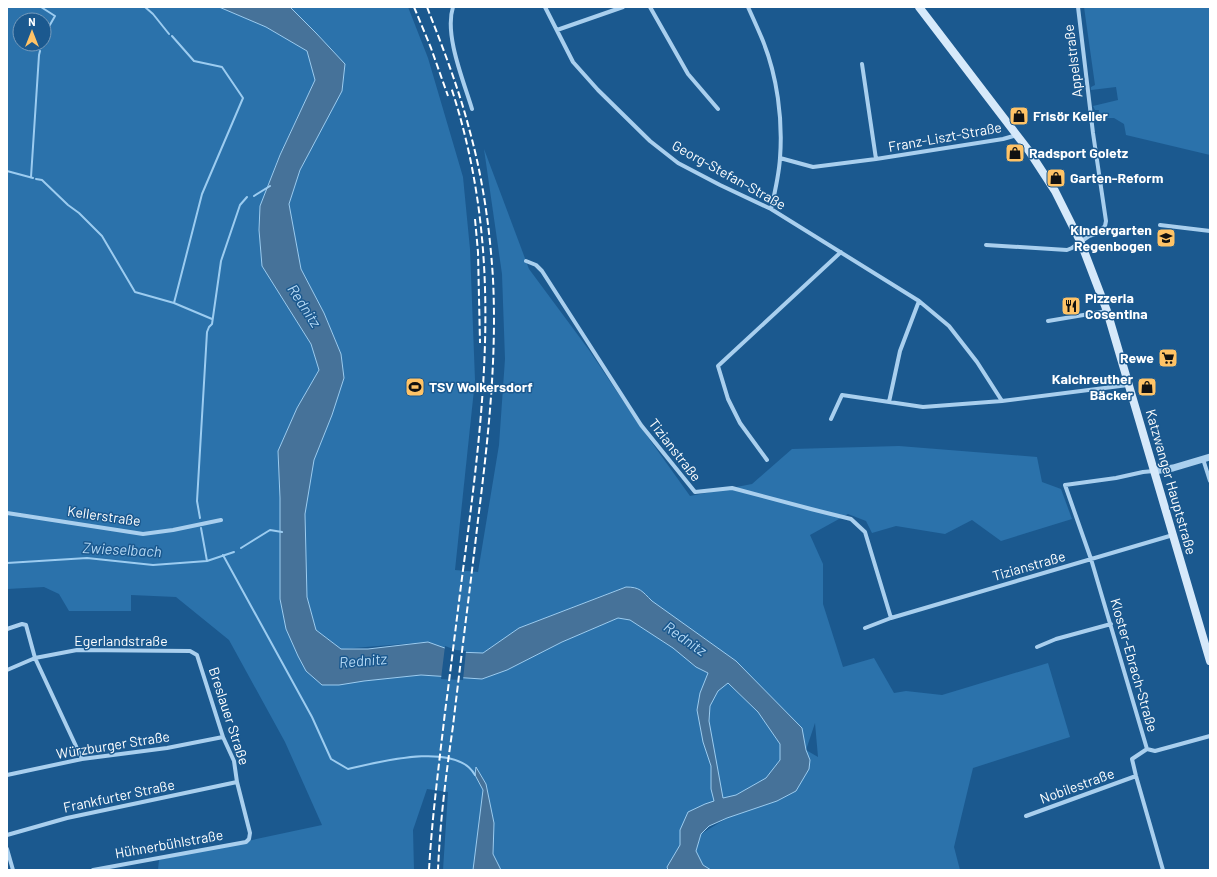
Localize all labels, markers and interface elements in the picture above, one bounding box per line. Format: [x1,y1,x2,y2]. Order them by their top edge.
north arrow [12,12,52,52]
text: N [28,15,36,28]
street label: Appelstraße [1060,23,1085,99]
shop icon: Frisör Keller [1008,105,1030,127]
place label: Frisör Keller [1033,107,1109,124]
street label: Franz-Liszt-Straße [887,118,1003,155]
street label: Georg-Stefan-Straße [669,136,789,213]
shop icon: Radsport Goletz [1004,142,1026,164]
place label: Radsport Goletz [1029,144,1129,161]
shop icon: Garten-Reform [1045,167,1067,189]
place label: Garten-Reform [1070,169,1164,186]
place label: Kindergarten Regenbogen [1070,221,1152,254]
school or university icon: Kindergarten Regenbogen [1155,227,1177,249]
water label: Rednitz [284,280,326,331]
place label: Pizzeria Cosentina [1085,289,1148,322]
restaurant icon: Pizzeria Cosentina [1060,295,1082,317]
supermarket icon: Rewe [1157,347,1179,369]
place label: Rewe [1120,349,1154,366]
place label: Kalchreuther Bäcker [1052,370,1134,403]
sports icon: TSV Wolkersdorf [404,376,426,398]
shop icon: Kalchreuther Bäcker [1136,376,1158,398]
place label: TSV Wolkersdorf [429,378,533,395]
street label: Katzwanger Hauptstraße [1143,407,1200,556]
street label: Tizianstraße [646,415,705,485]
street label: Kellerstraße [66,502,142,529]
water label: Zwieselbach [82,538,162,560]
street label: Tizianstraße [990,547,1067,584]
street label: Kloster-Ebrach-Straße [1107,596,1162,734]
water label: Rednitz [661,617,711,660]
street label: Egerlandstraße [74,632,168,649]
water label: Rednitz [338,649,388,671]
street label: Breslauer Straße [206,665,253,767]
street label: Würzburger Straße [55,727,171,762]
street label: Nobilestraße [1037,764,1116,807]
street label: Frankfurter Straße [62,775,176,816]
street label: Hühnerbühlstraße [114,826,224,861]

